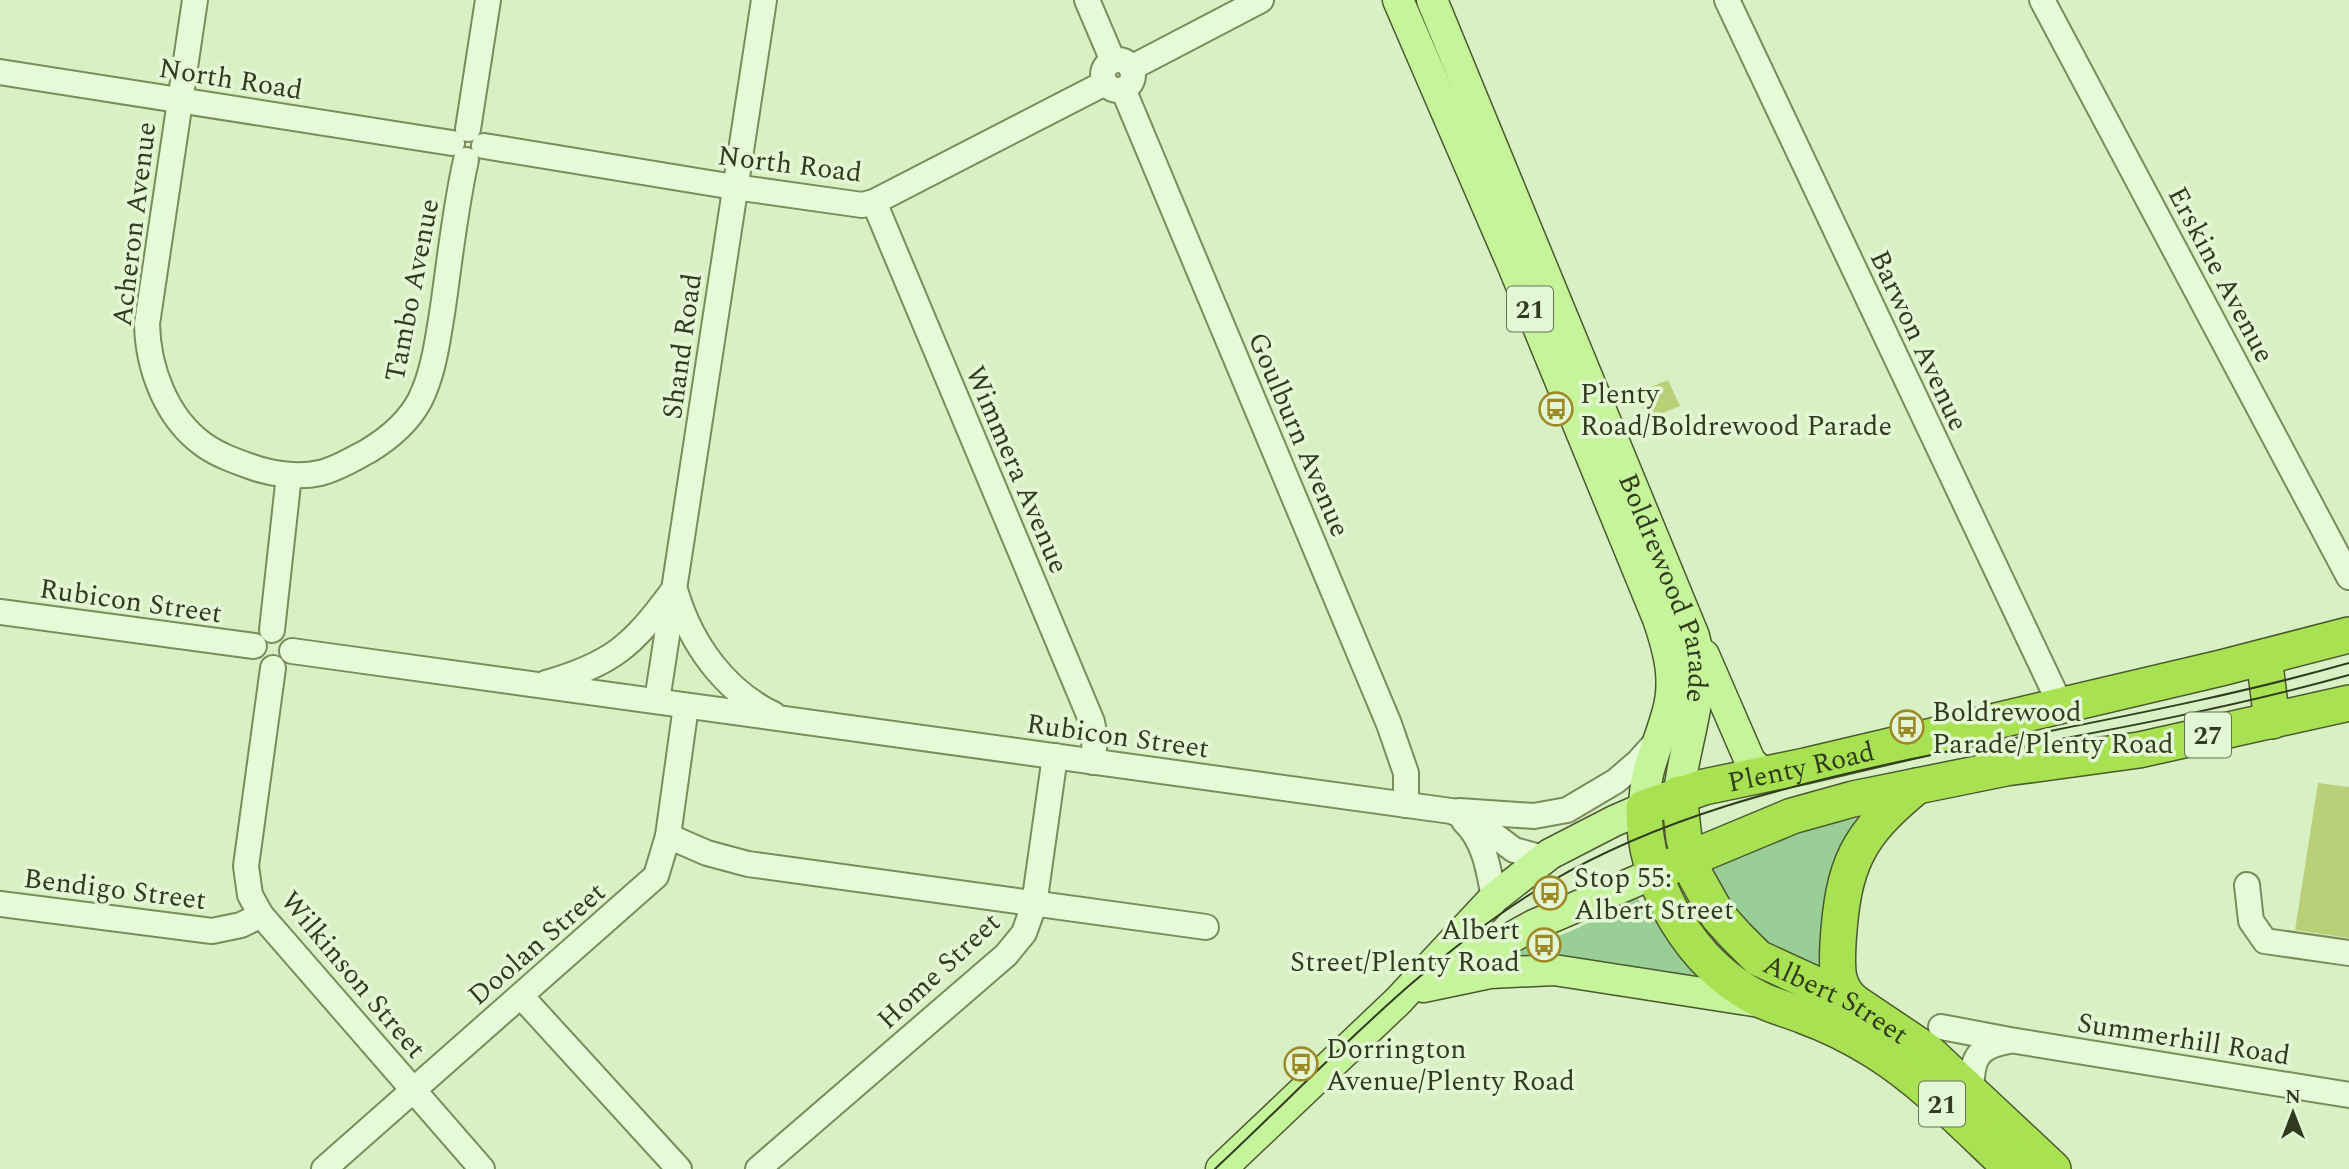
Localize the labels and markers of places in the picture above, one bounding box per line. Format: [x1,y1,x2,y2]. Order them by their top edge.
place label: Plenty Road/Boldrewood Parade [1580,373,1892,448]
bus stop icon: Plenty Road/Boldrewood Parade [1537,390,1575,428]
place label: Boldrewood Parade/Plenty Road [1932,691,2174,766]
bus stop icon: Boldrewood Parade/Plenty Road [1888,708,1926,746]
place label: Stop 55: Albert Street [1574,857,1734,932]
bus stop icon: Stop 55: Albert Street [1531,874,1569,912]
place label: Albert Street/Plenty Road [1290,909,1520,984]
bus stop icon: Albert Street/Plenty Road [1525,926,1563,964]
place label: Dorrington Avenue/Plenty Road [1326,1028,1575,1103]
bus stop icon: Dorrington Avenue/Plenty Road [1282,1045,1320,1083]

